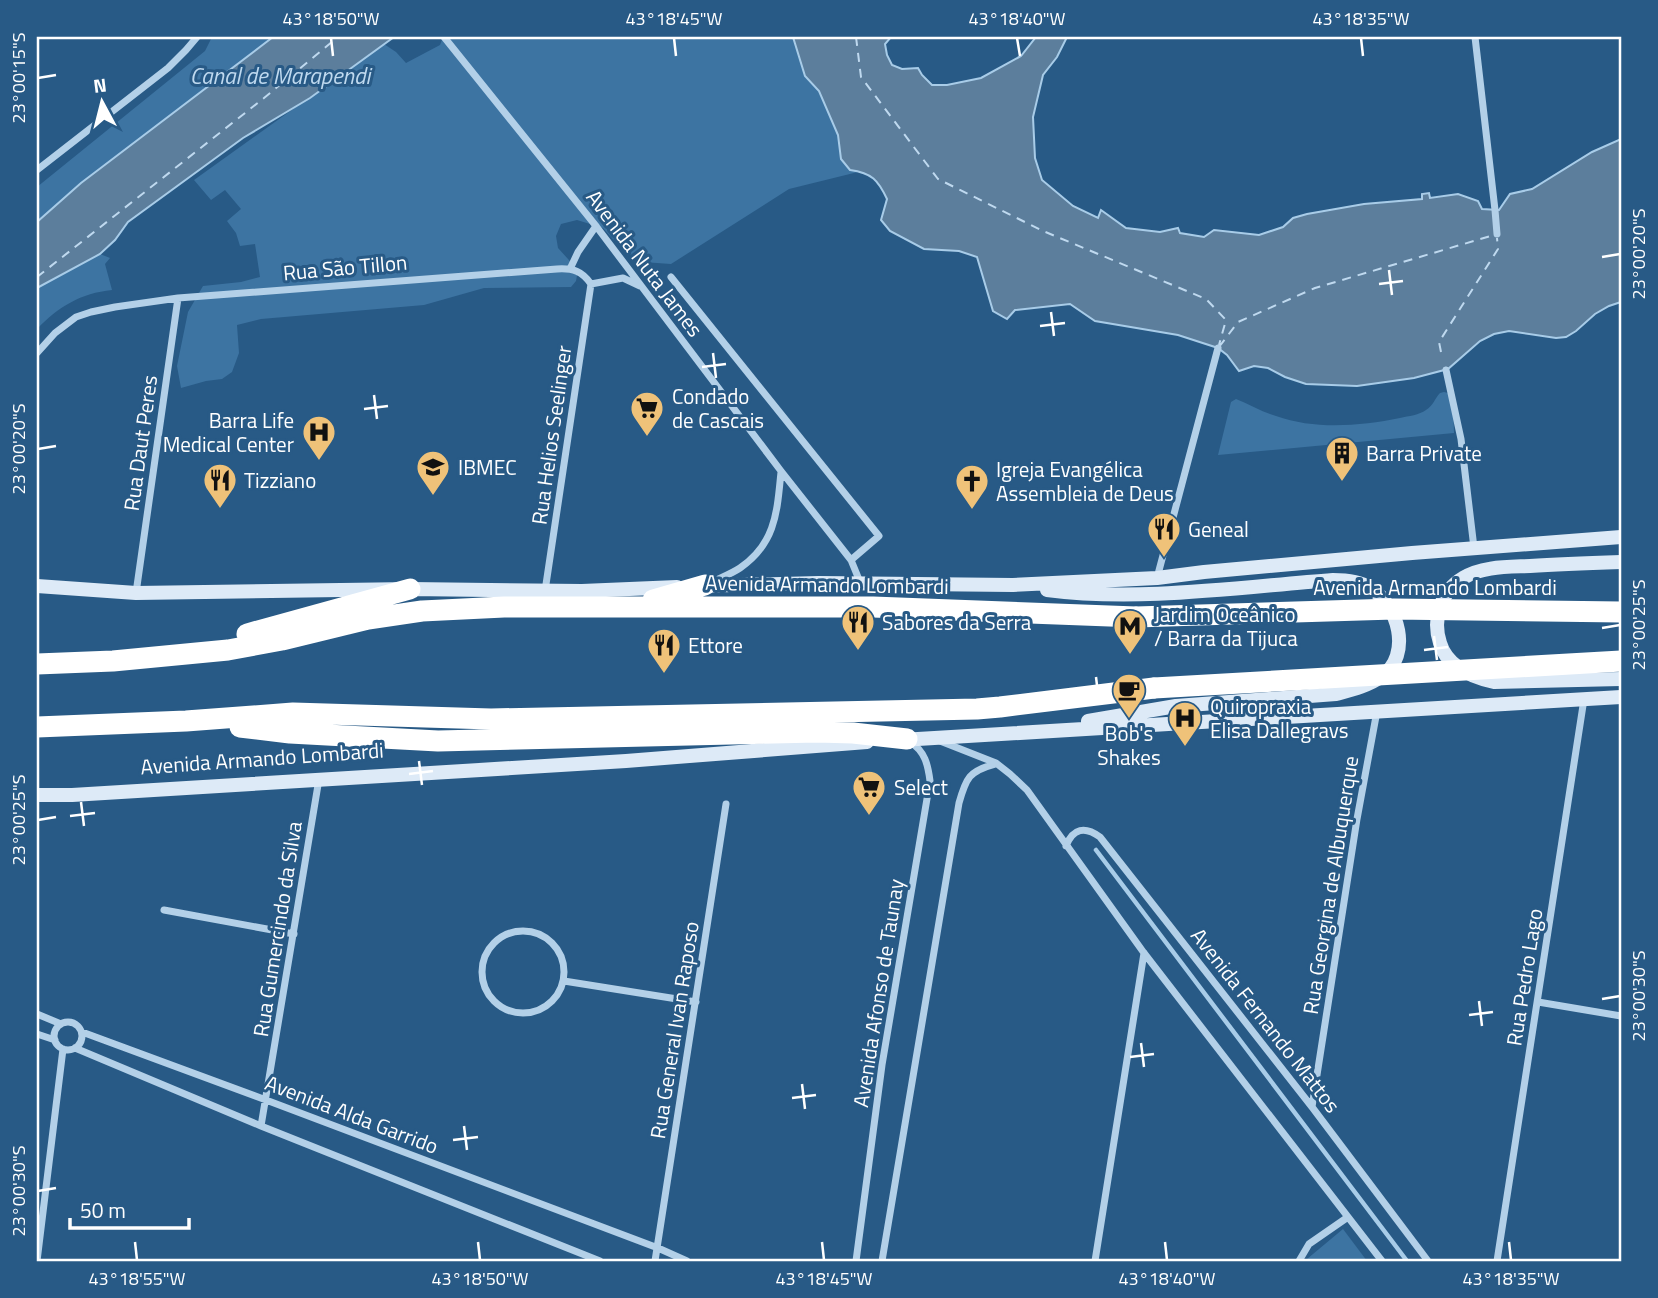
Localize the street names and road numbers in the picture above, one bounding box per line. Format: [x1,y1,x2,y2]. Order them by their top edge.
street label: Avenida Nuta James [579,183,711,343]
street label: Rua São Tillon [282,246,408,288]
street label: Rua Helios Seelinger [523,343,579,527]
street label: Rua Daut Peres [115,373,165,513]
street label: Avenida Armando Lombardi [705,566,949,602]
street label: Avenida Armando Lombardi [1313,571,1557,603]
street label: Avenida Armando Lombardi [139,734,385,782]
street label: Rua Georgina de Albuquerque [1294,753,1366,1017]
street label: Rua Gumercindo da Silva [244,818,310,1039]
street label: Avenida Afonso de Taunay [844,877,912,1109]
street label: Rua Pedro Lago [1497,906,1551,1048]
street label: Rua General Ivan Raposo [641,919,707,1141]
street label: Avenida Fernando Mattos [1184,921,1348,1119]
street label: Avenida Alda Garrido [261,1066,443,1162]

